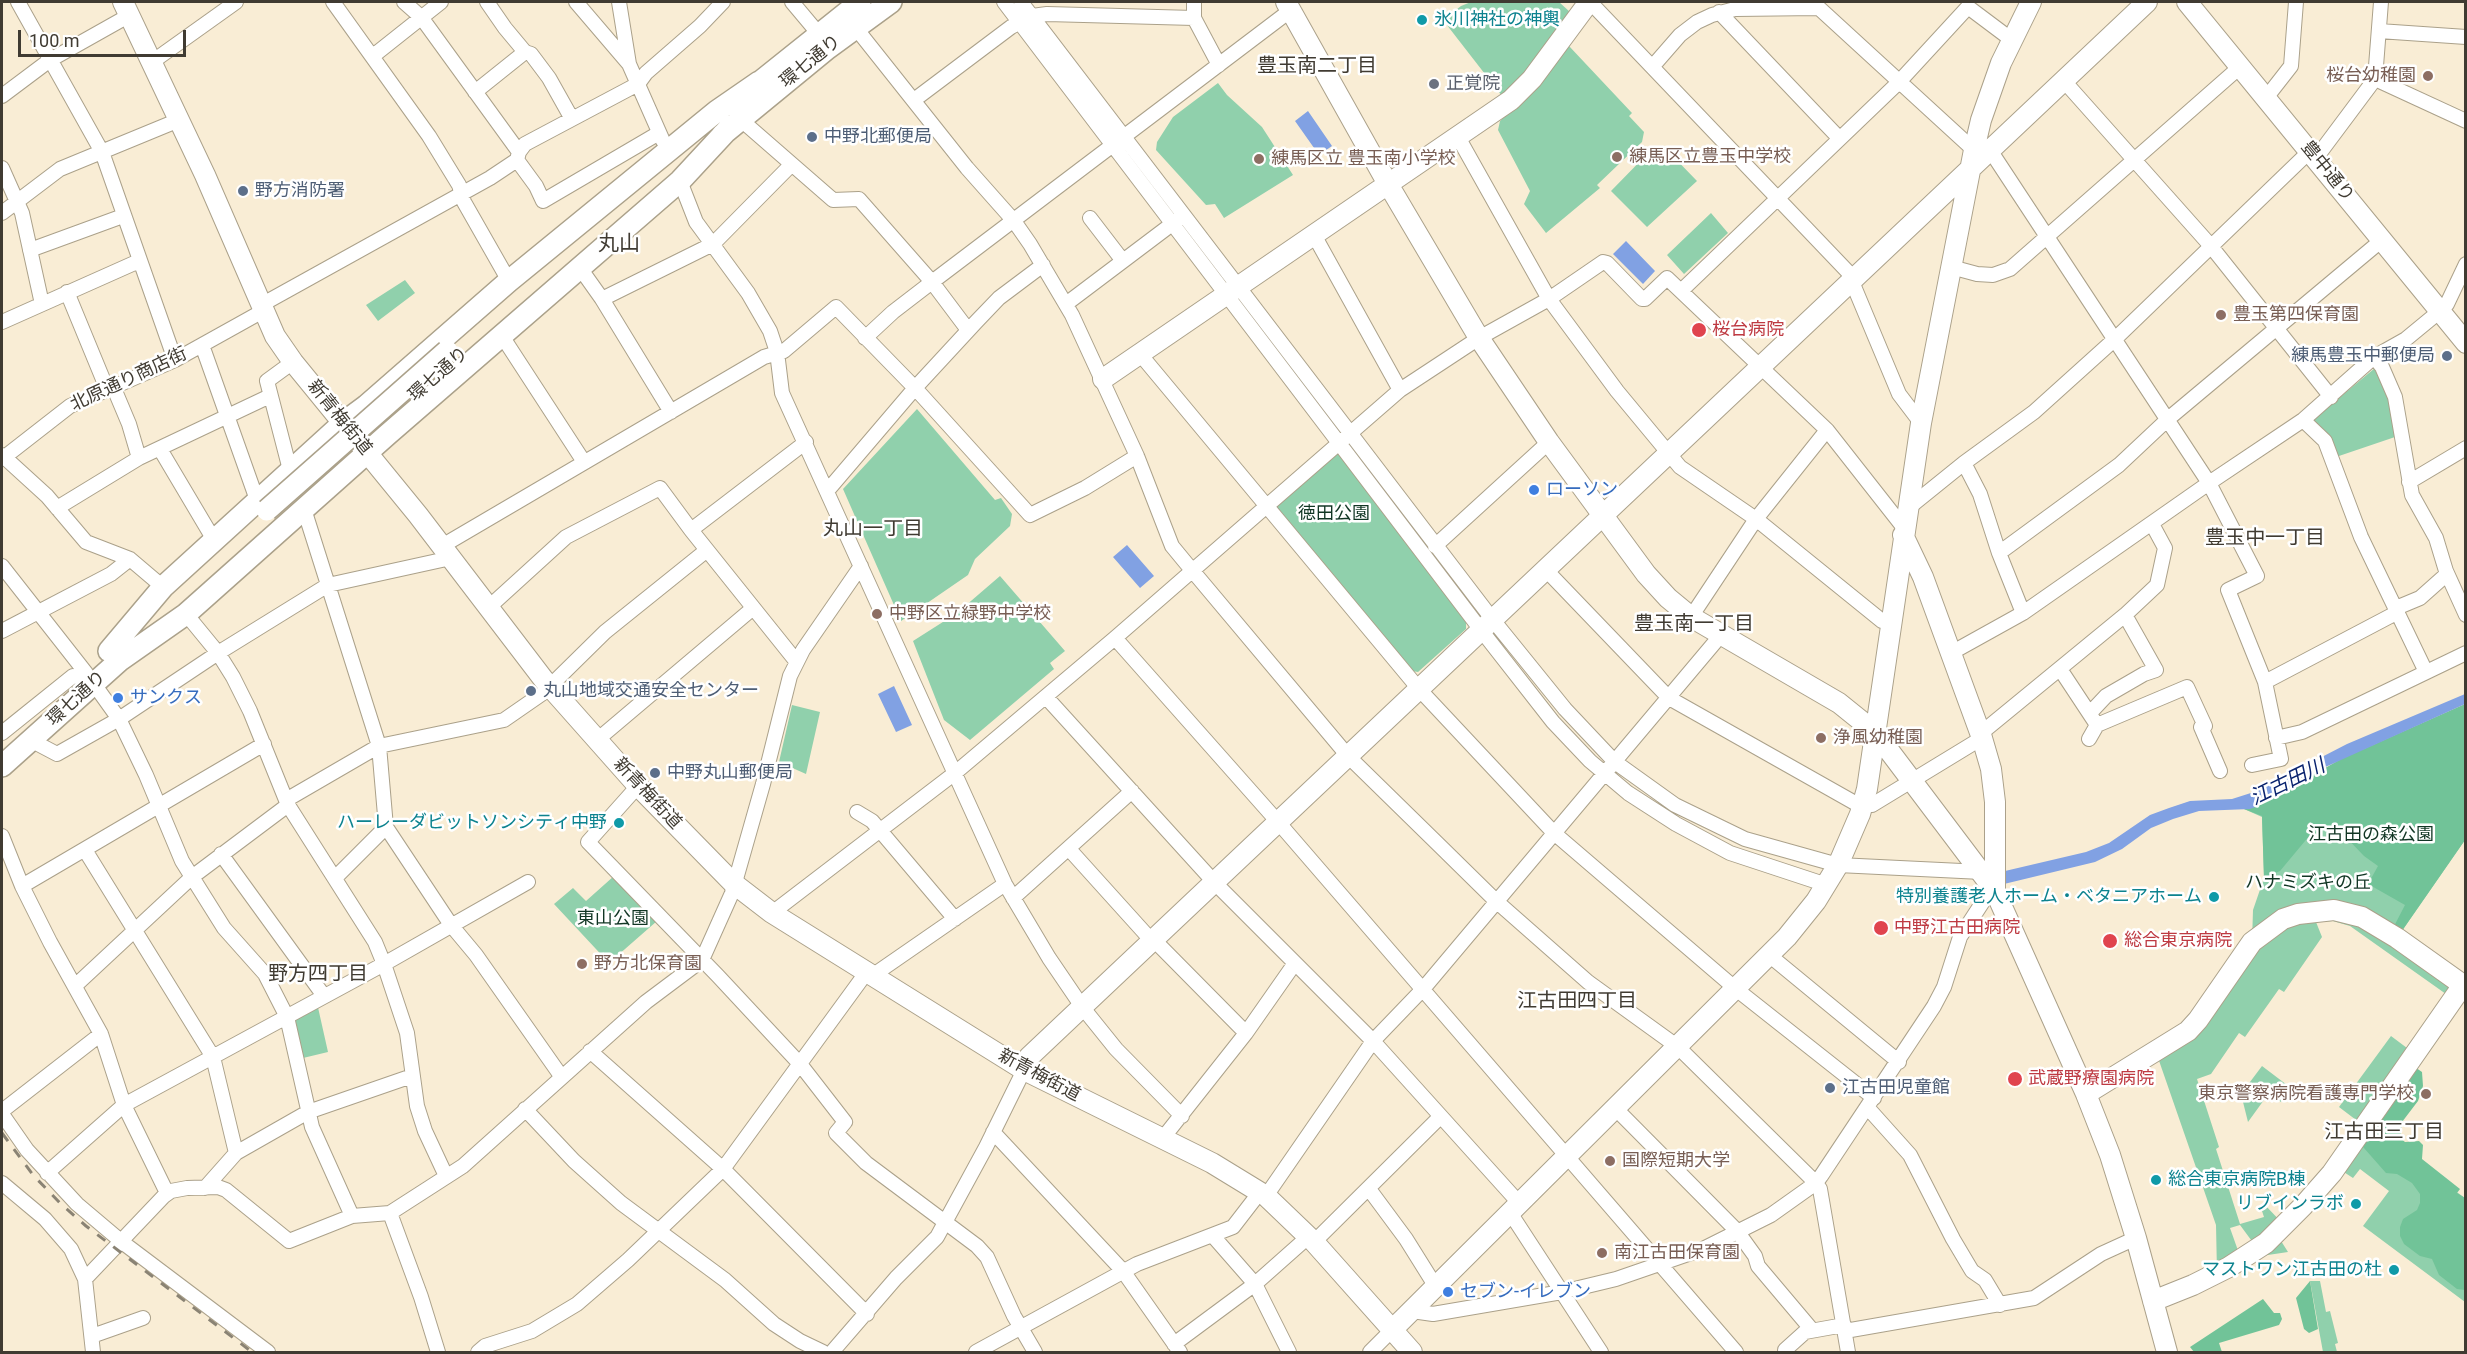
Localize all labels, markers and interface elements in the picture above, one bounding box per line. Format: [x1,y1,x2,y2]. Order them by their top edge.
place label: 氷川神社の神輿 [1434,9,1560,31]
marker: 氷川神社の神輿 [1415,13,1429,27]
scale bar [21,18,189,56]
text: 100 m [29,30,80,51]
street label: 環七通り [776,31,846,93]
district label: 豊玉南二丁目 [1257,55,1377,79]
place label: 桜台幼稚園 [2326,65,2416,87]
marker: 桜台幼稚園 [2421,69,2435,83]
place label: 正覚院 [1446,73,1500,95]
marker: 正覚院 [1427,77,1441,91]
place label: 中野北郵便局 [824,126,932,148]
marker: 中野北郵便局 [805,130,819,144]
street label: 豊中通り [2296,137,2358,207]
place label: 練馬区立豊玉中学校 [1629,146,1791,168]
place label: 練馬区立 豊玉南小学校 [1271,148,1455,170]
marker: 練馬区立豊玉中学校 [1610,150,1624,164]
marker: 練馬区立 豊玉南小学校 [1252,152,1266,166]
place label: 野方消防署 [255,180,345,202]
marker: 野方消防署 [236,184,250,198]
district label: 丸山 [598,232,640,258]
place label: 豊玉第四保育園 [2233,304,2359,326]
marker: 豊玉第四保育園 [2214,308,2228,322]
place label: 桜台病院 [1712,319,1784,341]
marker: 桜台病院 [1690,321,1708,339]
street label: 環七通り [405,343,473,407]
street label: 北原通り商店街 [67,344,191,416]
place label: 練馬豊玉中郵便局 [2291,345,2435,367]
marker: 練馬豊玉中郵便局 [2440,349,2454,363]
street label: 新青梅街道 [302,376,376,460]
place label: ローソン [1546,479,1618,501]
marker: ローソン [1527,483,1541,497]
park label: 徳田公園 [1298,503,1370,525]
district label: 丸山一丁目 [823,518,923,542]
district label: 豊玉中一丁目 [2205,527,2325,551]
place label: 中野区立緑野中学校 [889,603,1051,625]
marker: 中野区立緑野中学校 [870,607,884,621]
district label: 豊玉南一丁目 [1634,613,1754,637]
street label: 環七通り [43,667,111,731]
place label: 丸山地域交通安全センター [543,680,759,702]
marker: 丸山地域交通安全センター [524,684,538,698]
place label: サンクス [130,687,202,709]
marker: サンクス [111,691,125,705]
place label: 浄風幼稚園 [1833,727,1923,749]
marker: 浄風幼稚園 [1814,731,1828,745]
street label: 新青梅街道 [608,754,686,834]
water label: 江古田川 [2247,755,2329,811]
place label: 中野丸山郵便局 [667,762,793,784]
marker: 中野丸山郵便局 [648,766,662,780]
place label: ハーレーダビットソンシティ中野 [337,812,607,834]
marker: ハーレーダビットソンシティ中野 [612,816,626,830]
park label: 江古田の森公園 [2308,824,2434,846]
park label: ハナミズキの丘 [2245,872,2371,894]
place label: 特別養護老人ホーム・ベタニアホーム [1896,886,2202,908]
marker: 特別養護老人ホーム・ベタニアホーム [2207,890,2221,904]
park label: 東山公園 [577,908,649,930]
place label: 中野江古田病院 [1894,917,2020,939]
marker: 中野江古田病院 [1872,919,1890,937]
place label: 総合東京病院 [2124,930,2232,952]
marker: 総合東京病院 [2101,932,2119,950]
place label: 野方北保育園 [594,953,702,975]
marker: 野方北保育園 [575,957,589,971]
district label: 野方四丁目 [268,963,368,987]
district label: 江古田四丁目 [1517,990,1637,1014]
street label: 新青梅街道 [994,1045,1084,1107]
place label: 武蔵野療園病院 [2028,1068,2154,1090]
marker: 武蔵野療園病院 [2006,1070,2024,1088]
place label: 江古田児童館 [1842,1077,1950,1099]
marker: 江古田児童館 [1823,1081,1837,1095]
place label: 東京警察病院看護専門学校 [2198,1083,2414,1105]
marker: 東京警察病院看護専門学校 [2419,1087,2433,1101]
district label: 江古田三丁目 [2324,1121,2444,1145]
place label: 国際短期大学 [1622,1150,1730,1172]
marker: 国際短期大学 [1603,1154,1617,1168]
place label: 総合東京病院B棟 [2168,1169,2305,1191]
marker: 総合東京病院B棟 [2149,1173,2163,1187]
place label: リブインラボ [2236,1193,2344,1215]
marker: リブインラボ [2349,1197,2363,1211]
place label: 南江古田保育園 [1614,1242,1740,1264]
marker: 南江古田保育園 [1595,1246,1609,1260]
place label: マストワン江古田の杜 [2202,1259,2382,1281]
marker: マストワン江古田の杜 [2387,1263,2401,1277]
place label: セブン-イレブン [1460,1281,1591,1303]
marker: セブン-イレブン [1441,1285,1455,1299]

